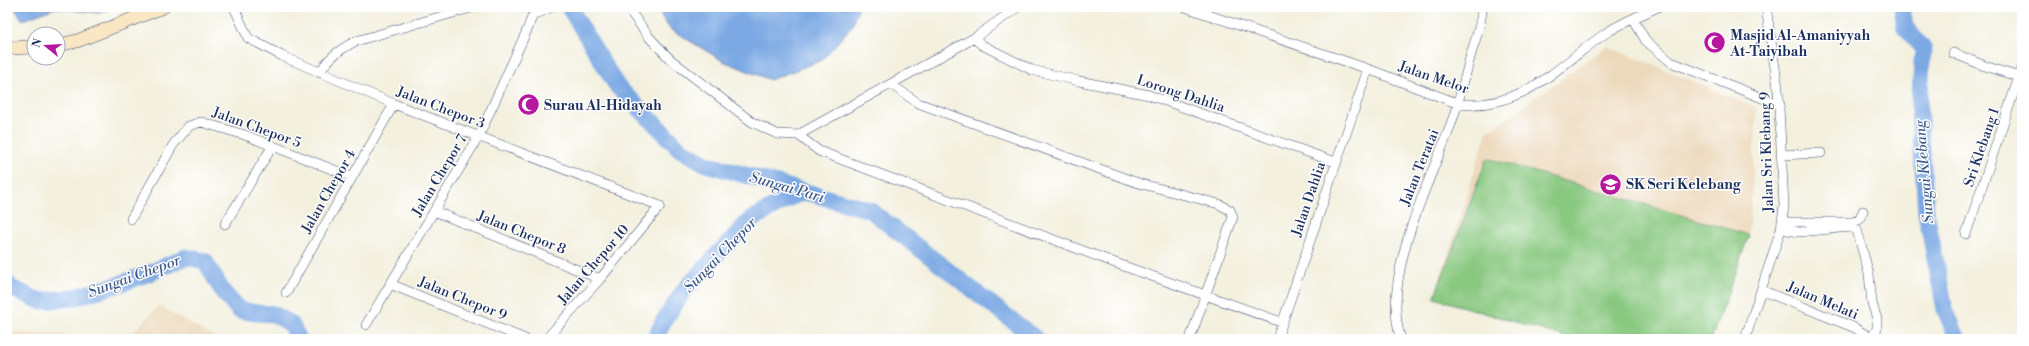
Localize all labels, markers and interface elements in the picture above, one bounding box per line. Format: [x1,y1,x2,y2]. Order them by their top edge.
north arrow [26,26,66,66]
place label: Masjid Al-Amaniyyah At-Taiyibah [1729,27,1870,61]
mosque icon: Masjid Al-Amaniyyah At-Taiyibah [1701,30,1727,56]
text: N [29,37,46,50]
street label: Jalan Melor [1395,57,1471,98]
street label: Lorong Dahlia [1134,71,1228,117]
street label: Jalan Chepor 3 [393,82,488,133]
street label: Jalan Sri Klebang 9 [1756,91,1778,214]
mosque icon: Surau Al-Hidayah [515,92,541,118]
place label: Surau Al-Hidayah [544,97,662,115]
street label: Jalan Chepor 5 [209,103,304,152]
street label: Sri Klebang 1 [1960,105,2004,189]
water label: Sungai Klebang [1910,118,1938,225]
street label: Jalan Teratai [1396,126,1444,209]
street label: Jalan Chepor 7 [408,131,471,221]
street label: Jalan Chepor 4 [297,146,360,237]
street label: Jalan Dahlia [1287,159,1330,240]
water label: Sungai Pari [747,168,827,207]
school or university icon: SK Seri Kelebang [1598,171,1624,197]
place label: SK Seri Kelebang [1626,176,1742,194]
street label: Jalan Chepor 8 [474,207,569,259]
water label: Sungai Chepor [680,213,762,297]
street label: Jalan Chepor 10 [553,221,633,309]
water label: Sungai Chepor [85,251,184,302]
street label: Jalan Chepor 9 [415,273,510,325]
street label: Jalan Melati [1783,277,1861,324]

